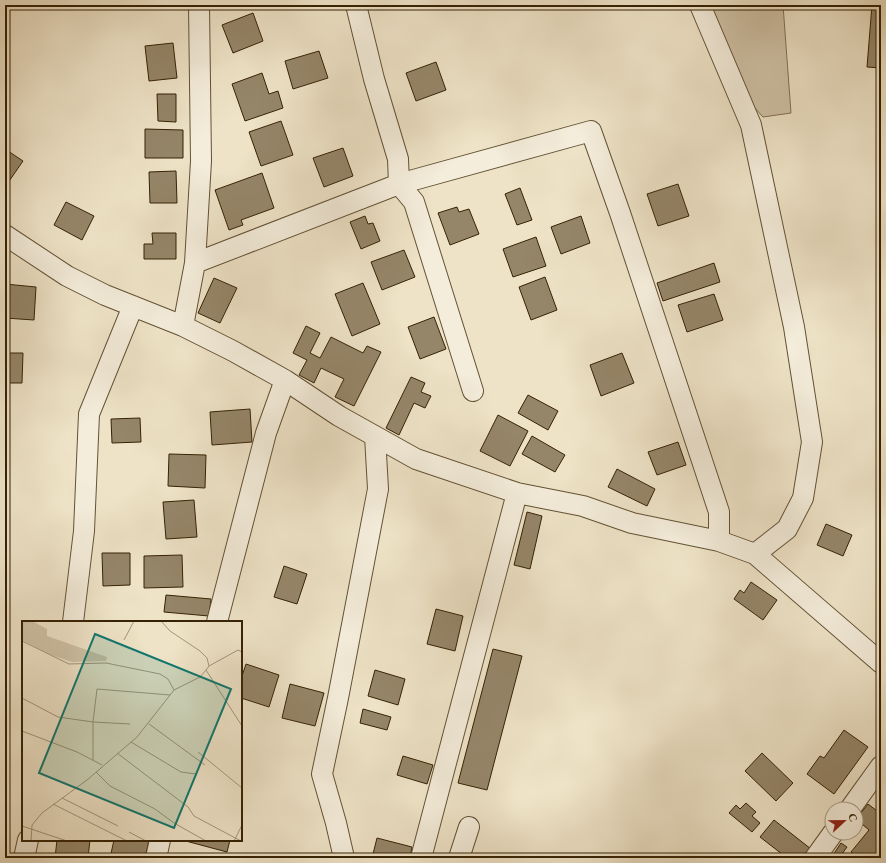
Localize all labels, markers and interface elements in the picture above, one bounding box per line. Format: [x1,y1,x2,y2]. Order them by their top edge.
inset map [22,621,242,841]
north arrow [824,801,864,841]
text: С [845,811,861,824]

